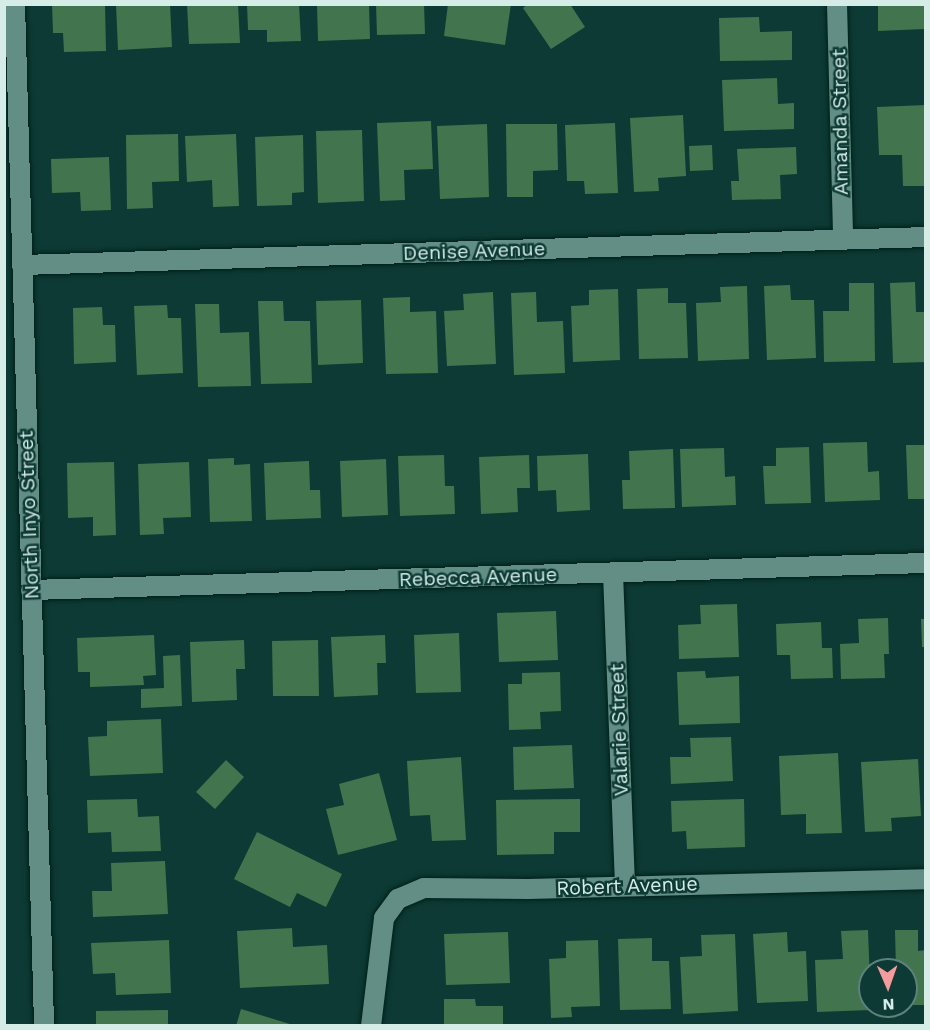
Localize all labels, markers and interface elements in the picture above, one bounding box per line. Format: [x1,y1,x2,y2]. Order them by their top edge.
street label: Amanda Street [827,48,853,196]
street label: Denise Avenue [402,237,546,265]
street label: North Inyo Street [14,430,44,600]
street label: Rebecca Avenue [398,562,558,592]
street label: Valarie Street [605,663,633,797]
street label: Robert Avenue [555,872,699,900]
north arrow [858,958,918,1018]
text: N [882,995,895,1014]

